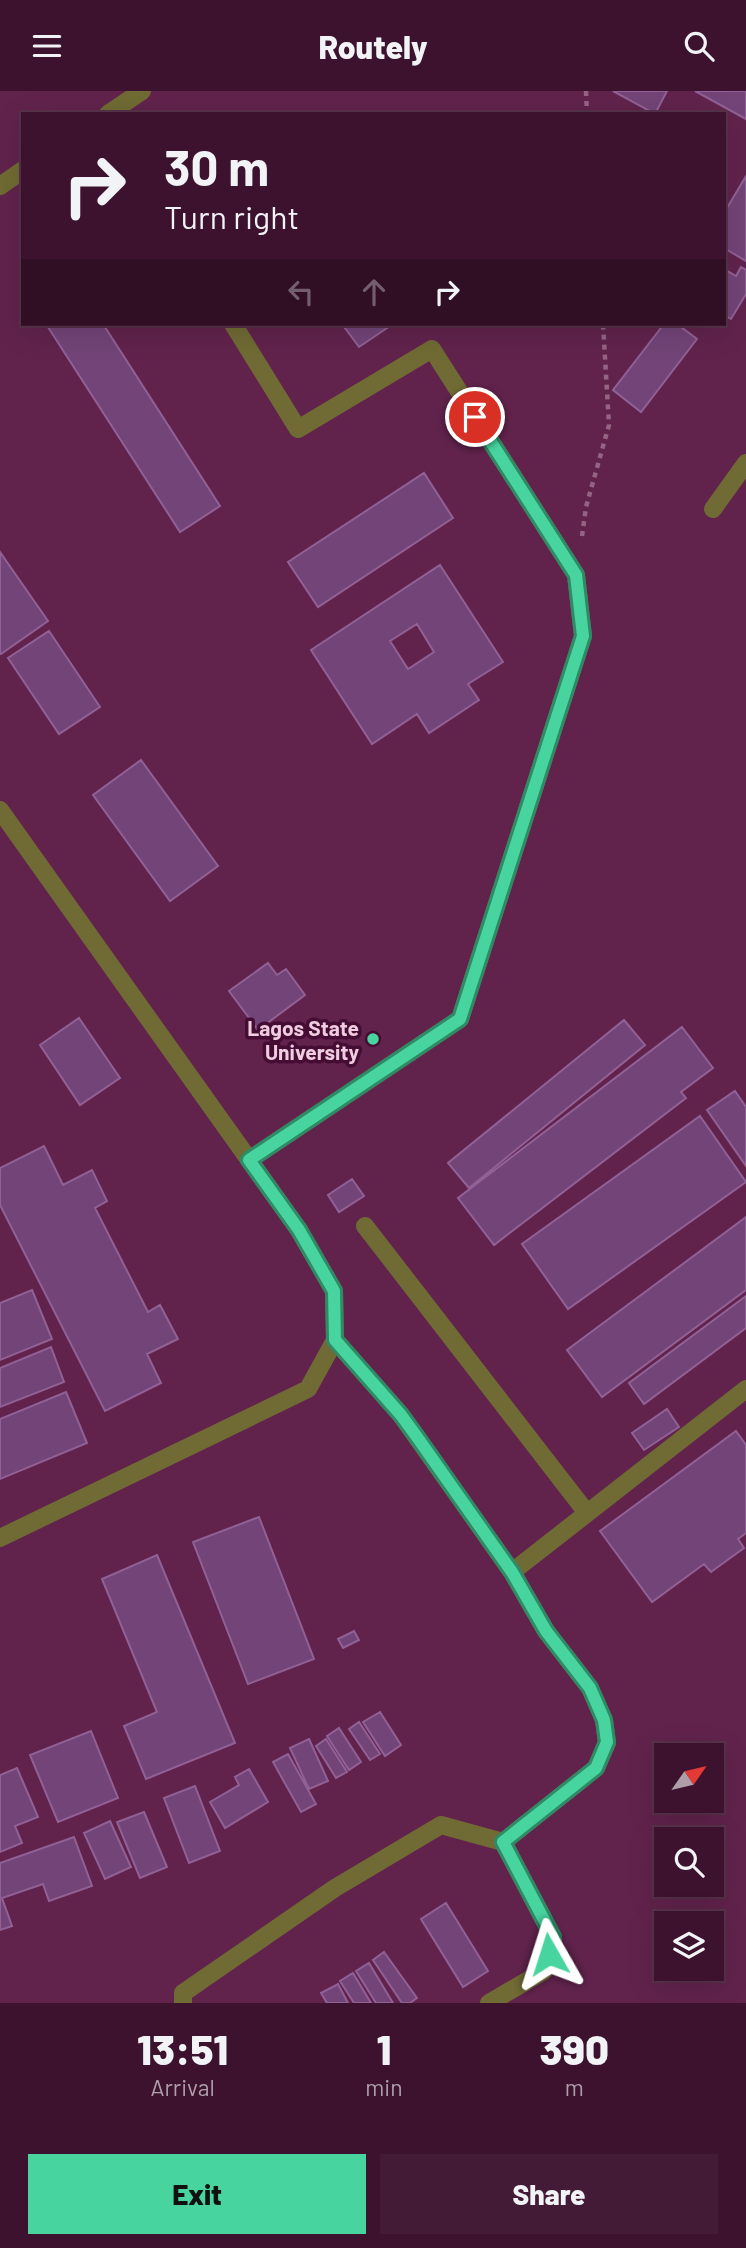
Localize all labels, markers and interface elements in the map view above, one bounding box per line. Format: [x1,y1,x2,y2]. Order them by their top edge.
icon: menu [28,27,66,65]
text: Routely [318,27,428,65]
icon: search [680,27,718,65]
text: 30 m [164,137,269,196]
icon: right [49,140,140,231]
text: Turn right [164,197,299,235]
icon: left [282,273,320,311]
icon: ahead [355,273,393,311]
icon: right [428,273,466,311]
pin [445,387,505,447]
icon: arrive [456,398,494,436]
place label: Lagos State University [247,1015,359,1064]
marker: Lagos State University [365,1031,381,1047]
north arrow [654,1743,724,1813]
map controls [654,1743,724,1981]
button: search [654,1827,724,1897]
button: layers [654,1911,724,1981]
position arrow [512,1917,586,1991]
text: 13:51 [137,2023,228,2073]
text: 1 [376,2023,391,2073]
text: 390 [540,2023,609,2073]
text: Arrival [150,2073,215,2101]
text: min [365,2073,403,2101]
text: m [565,2073,584,2101]
button: Exit [28,2154,366,2234]
button: Share [380,2154,718,2234]

